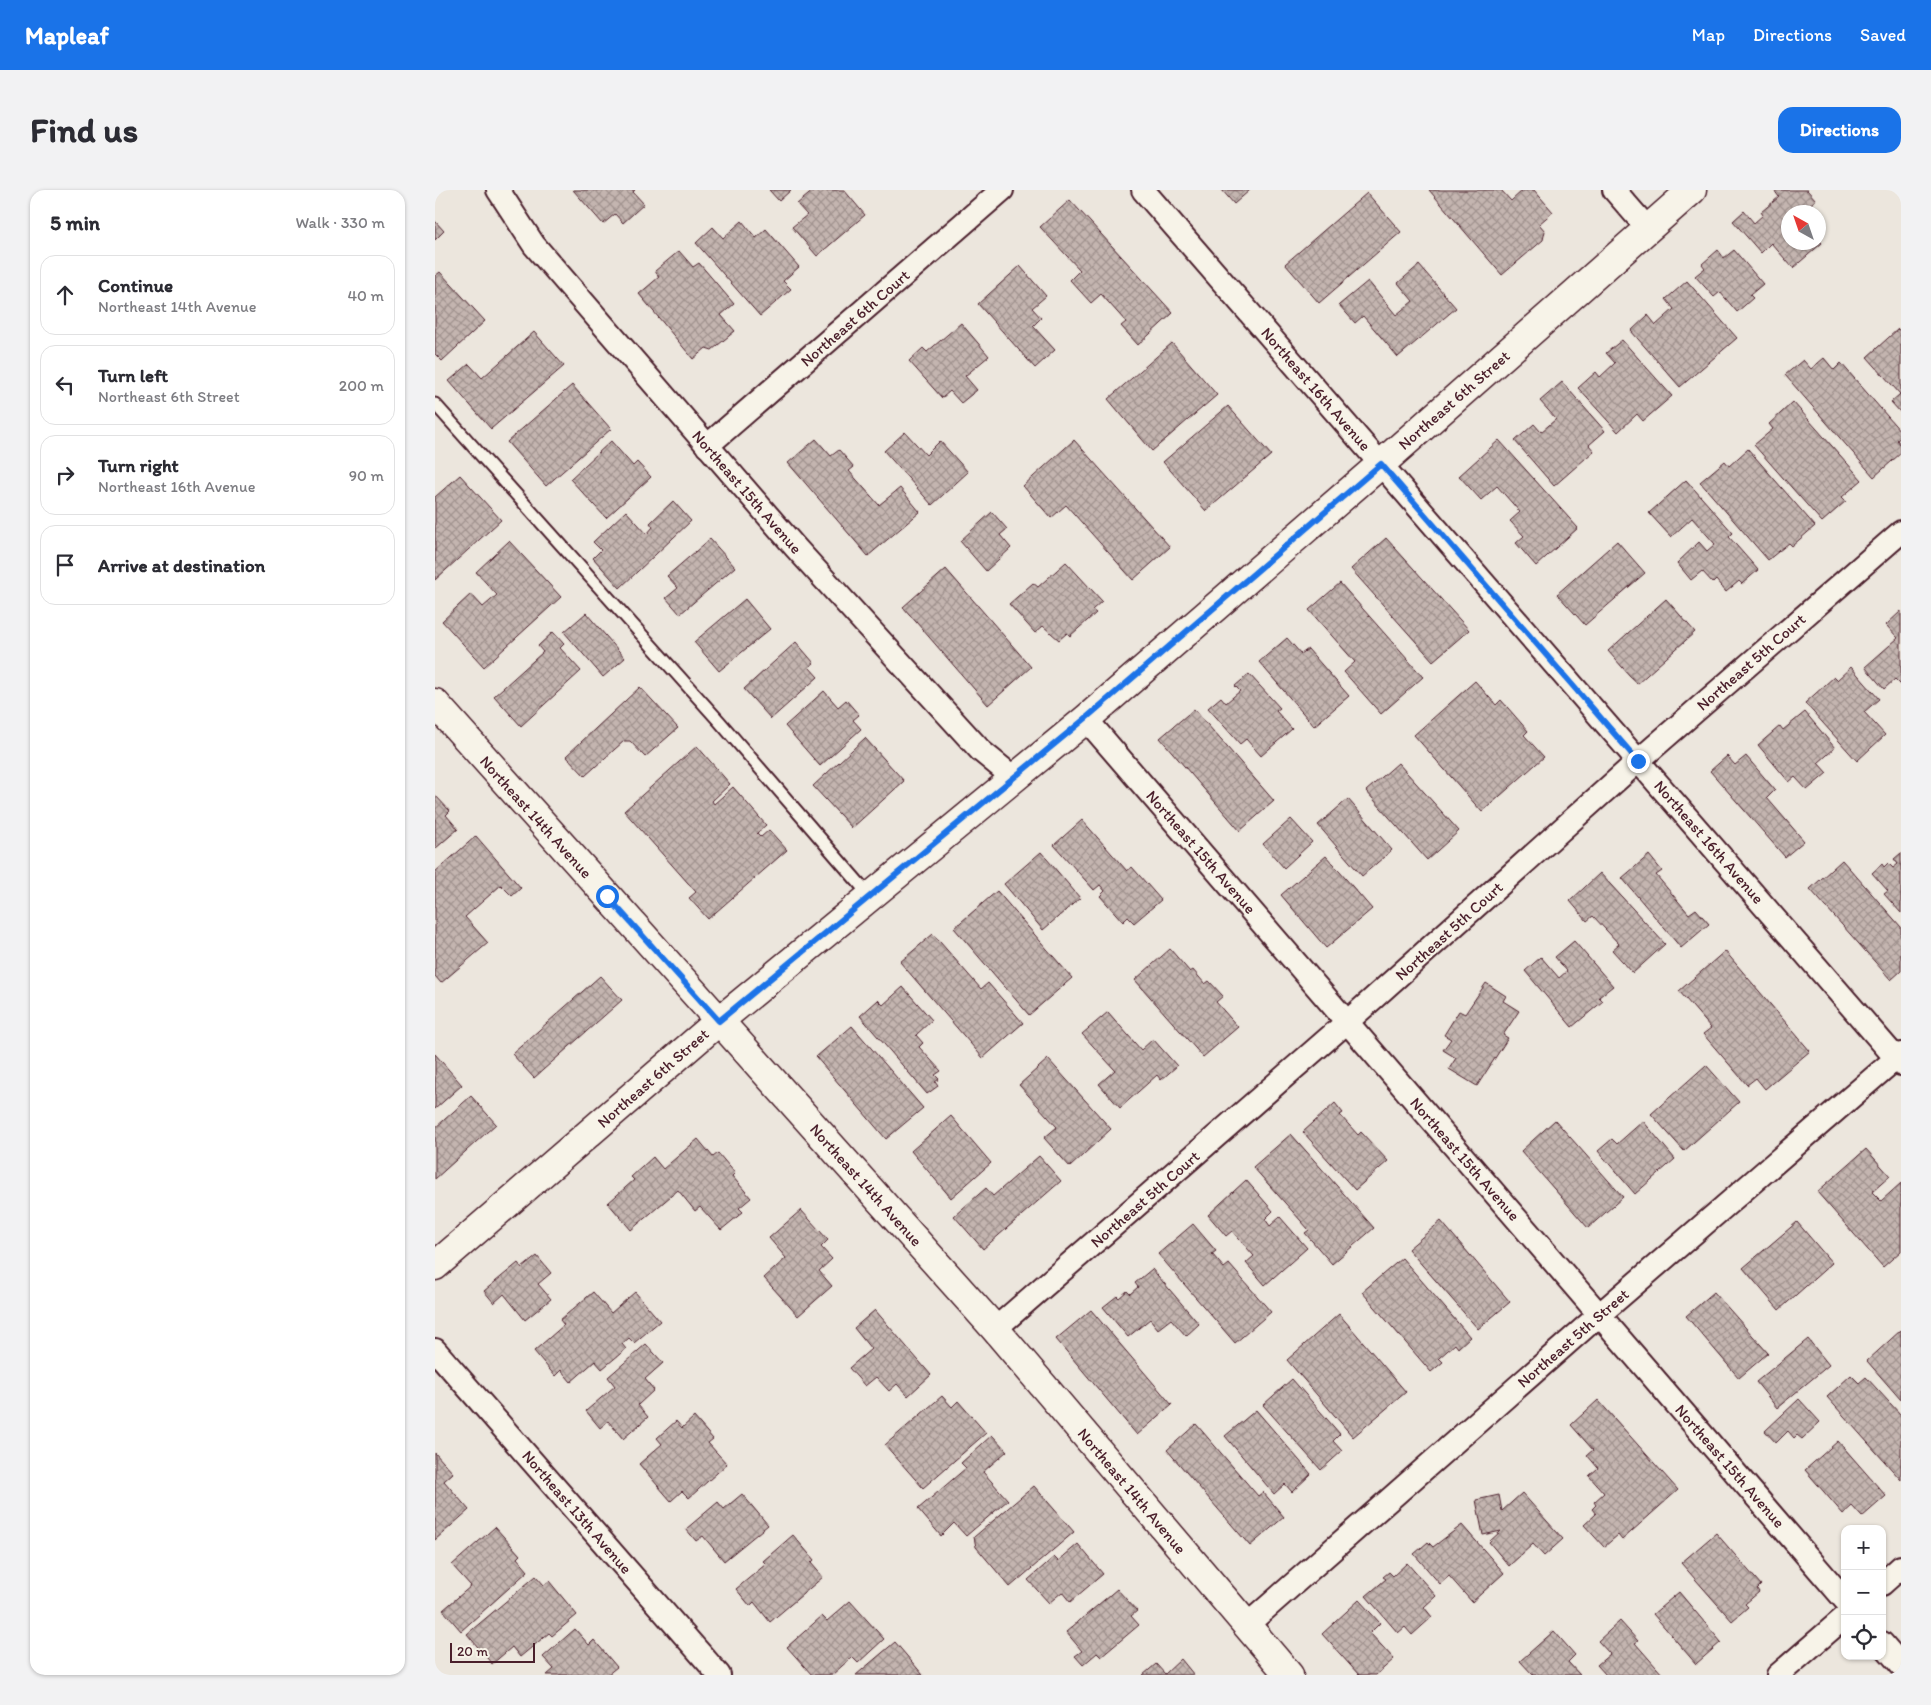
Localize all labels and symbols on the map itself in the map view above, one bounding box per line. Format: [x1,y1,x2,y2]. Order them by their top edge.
north arrow [1781,205,1826,250]
street label: Northeast 6th Court [797,265,913,371]
street label: Northeast 16th Avenue [1257,323,1375,455]
street label: Northeast 6th Street [1394,346,1514,454]
street label: Northeast 15th Avenue [688,426,806,558]
street label: Northeast 5th Court [1693,609,1809,715]
route end [1627,750,1650,773]
street label: Northeast 14th Avenue [476,752,596,882]
street label: Northeast 16th Avenue [1650,776,1768,908]
street label: Northeast 15th Avenue [1142,786,1260,918]
street label: Northeast 5th Court [1391,878,1507,984]
route start [596,885,619,908]
street label: Northeast 6th Street [593,1024,713,1132]
street label: Northeast 15th Avenue [1406,1093,1524,1225]
street label: Northeast 14th Avenue [806,1120,926,1250]
street label: Northeast 5th Court [1087,1146,1203,1252]
street label: Northeast 5th Street [1513,1284,1633,1392]
street label: Northeast 15th Avenue [1671,1400,1789,1532]
street label: Northeast 14th Avenue [1074,1424,1190,1558]
street label: Northeast 13th Avenue [518,1446,636,1578]
scale bar [450,1640,535,1663]

